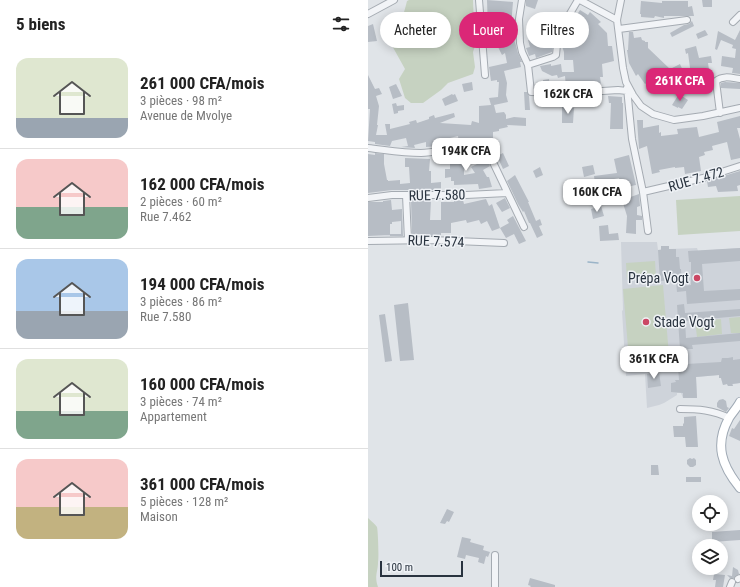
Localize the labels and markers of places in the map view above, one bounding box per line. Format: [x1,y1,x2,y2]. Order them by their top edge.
pin: 261K CFA [639,68,721,102]
pin: 162K CFA [527,81,609,115]
pin: 194K CFA [425,138,507,172]
pin: 160K CFA [556,179,638,213]
place label: Prépa Vogt [628,270,689,286]
marker: Prépa Vogt [692,273,702,283]
place label: Stade Vogt [654,314,714,330]
marker: Stade Vogt [641,317,651,327]
pin: 361K CFA [613,346,695,380]

